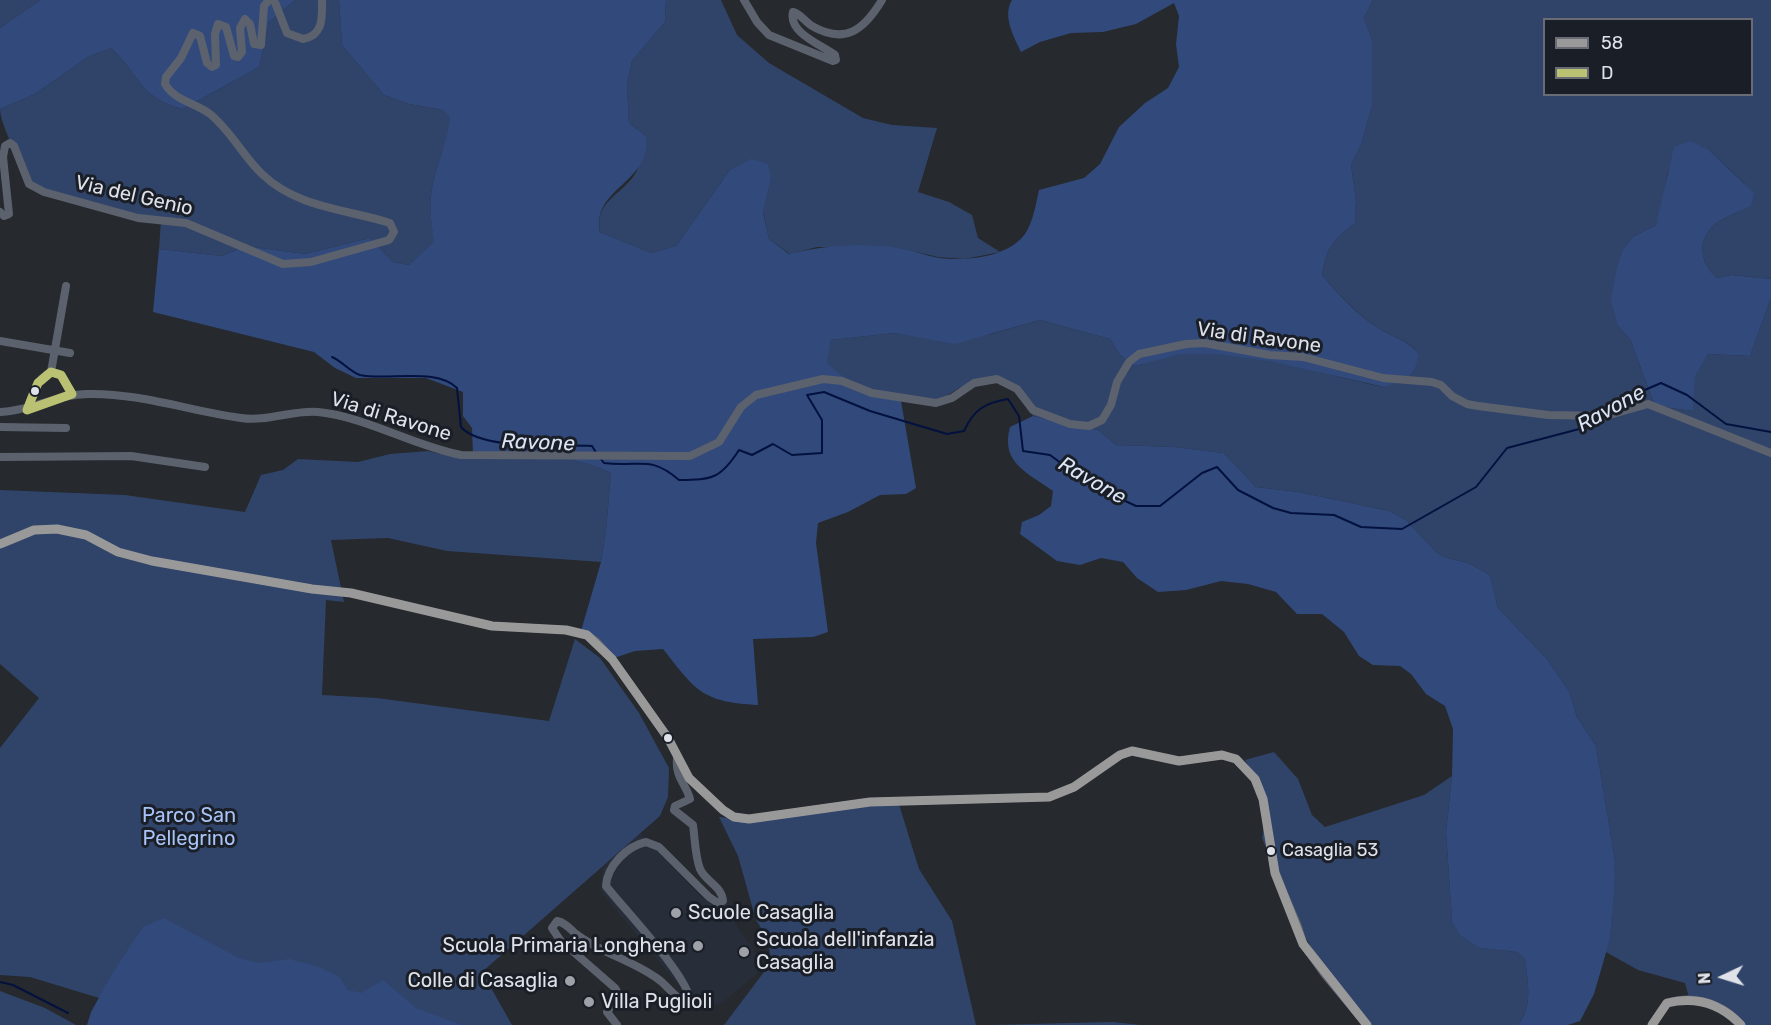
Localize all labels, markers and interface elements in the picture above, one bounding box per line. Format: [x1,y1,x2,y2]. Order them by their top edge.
legend [1543,18,1753,96]
text: 58 [1601,32,1623,54]
text: D [1601,62,1613,84]
street label: Via del Genio [73,171,195,221]
street label: Via di Ravone [1195,317,1323,359]
water label: Ravone [1573,380,1649,438]
unlabelled marker [29,385,41,397]
street label: Via di Ravone [328,387,454,447]
water label: Ravone [501,429,575,457]
water label: Ravone [1054,452,1130,510]
unlabelled marker [662,732,674,744]
park label: Parco San Pellegrino [142,804,236,851]
place label: Casaglia 53 [1282,840,1378,862]
marker: Casaglia 53 [1265,845,1277,857]
place label: Scuole Casaglia [688,901,834,925]
marker: Scuole Casaglia [669,906,683,920]
place label: Scuola dell'infanzia Casaglia [756,928,935,975]
place label: Scuola Primaria Longhena [443,934,686,958]
marker: Scuola Primaria Longhena [691,939,705,953]
marker: Scuola dell'infanzia Casaglia [737,945,751,959]
north arrow [1693,947,1753,1007]
place label: Colle di Casaglia [407,969,558,993]
text: N [1695,972,1714,985]
marker: Colle di Casaglia [563,974,577,988]
place label: Villa Puglioli [601,990,712,1014]
marker: Villa Puglioli [582,995,596,1009]

